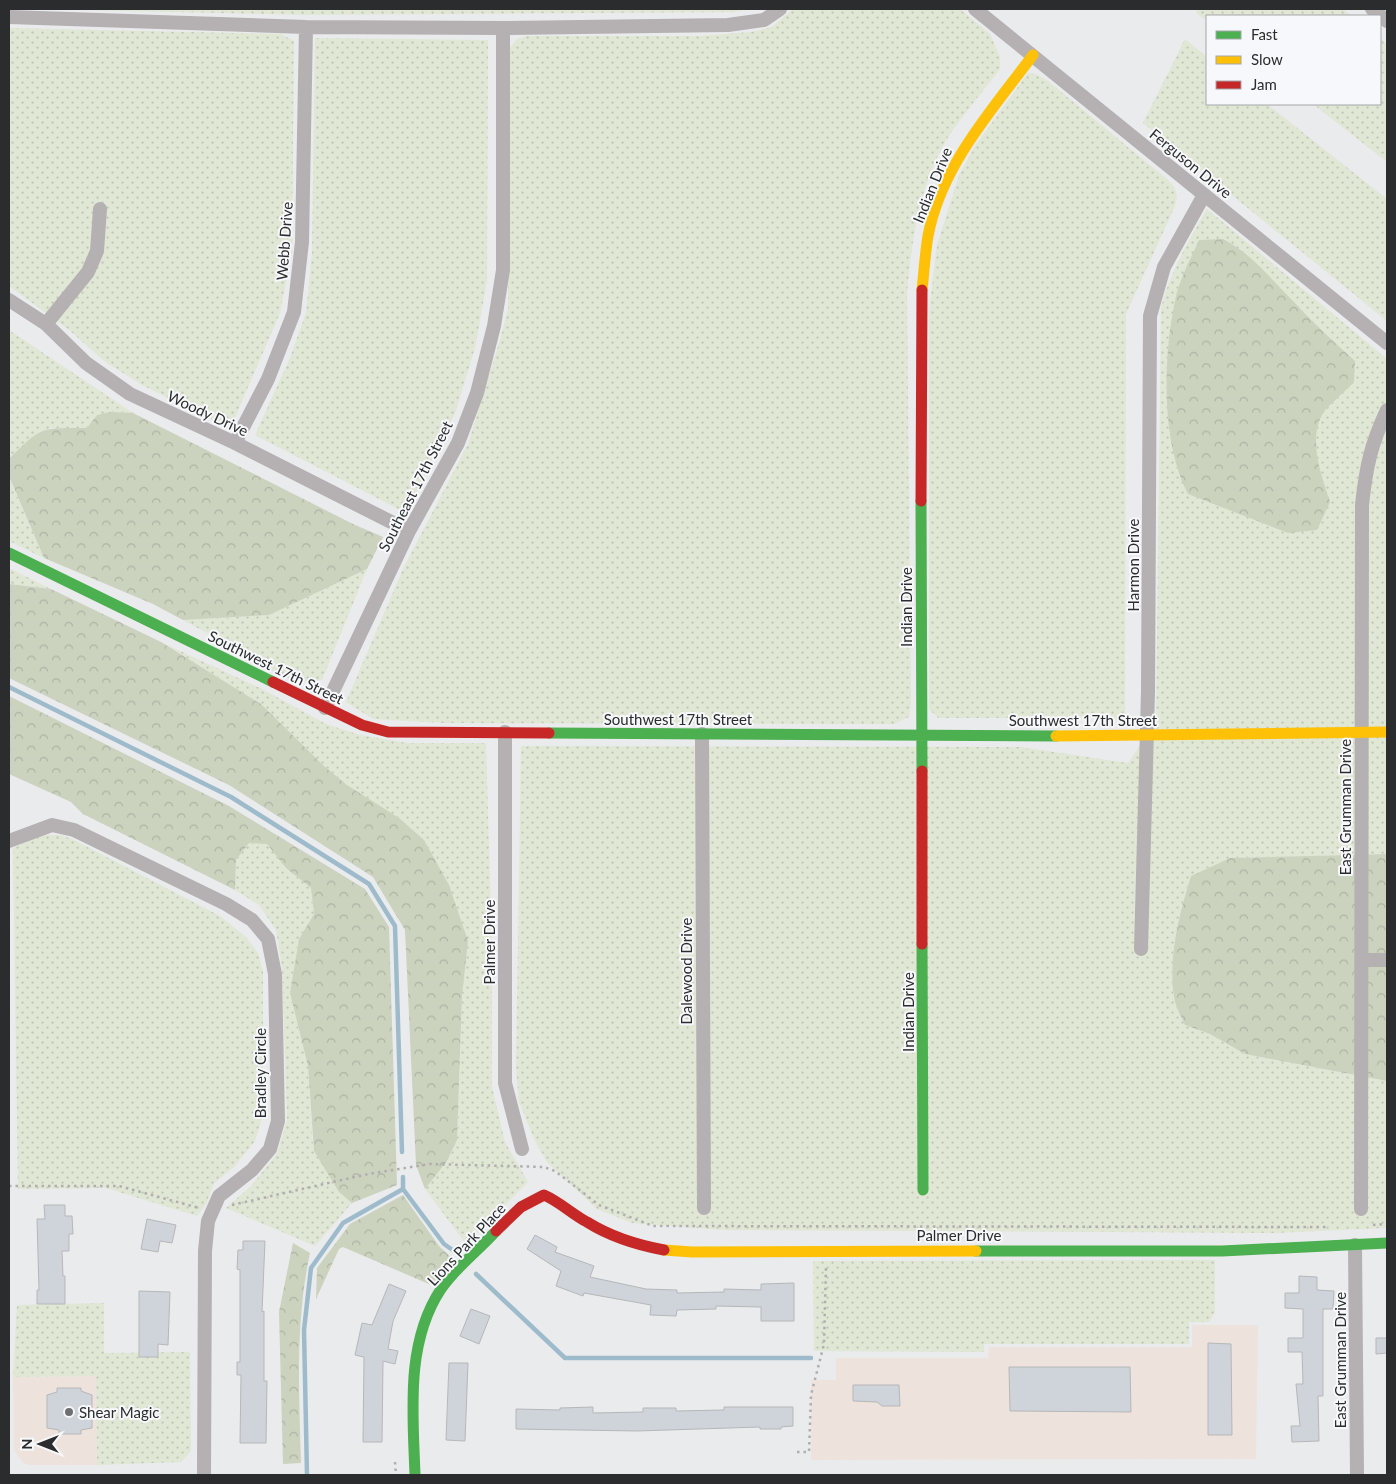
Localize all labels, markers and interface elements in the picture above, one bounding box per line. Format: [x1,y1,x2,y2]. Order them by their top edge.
legend [1206,15,1381,105]
text: Fast [1251,25,1278,43]
text: Slow [1251,50,1283,68]
text: Jam [1251,75,1277,93]
street label: Ferguson Drive [1146,124,1236,202]
street label: Indian Drive [909,145,955,225]
street label: Webb Drive [272,201,296,281]
street label: Woody Drive [165,386,251,440]
street label: Southeast 17th Street [374,417,456,554]
street label: Harmon Drive [1124,518,1142,611]
street label: Indian Drive [897,567,915,647]
street label: Southwest 17th Street [205,626,347,708]
street label: Southwest 17th Street [604,710,753,728]
street label: Southwest 17th Street [1009,711,1158,729]
street label: East Grumman Drive [1336,739,1354,875]
street label: Palmer Drive [480,900,498,984]
street label: Dalewood Drive [677,918,695,1024]
street label: Indian Drive [899,972,917,1052]
street label: Bradley Circle [251,1028,269,1118]
street label: Lions Park Place [423,1199,509,1289]
street label: Palmer Drive [917,1226,1001,1244]
street label: East Grumman Drive [1331,1292,1349,1428]
place label: Shear Magic [79,1403,159,1421]
marker: Shear Magic [63,1406,75,1418]
north arrow [15,1419,65,1469]
text: N [18,1439,35,1449]

